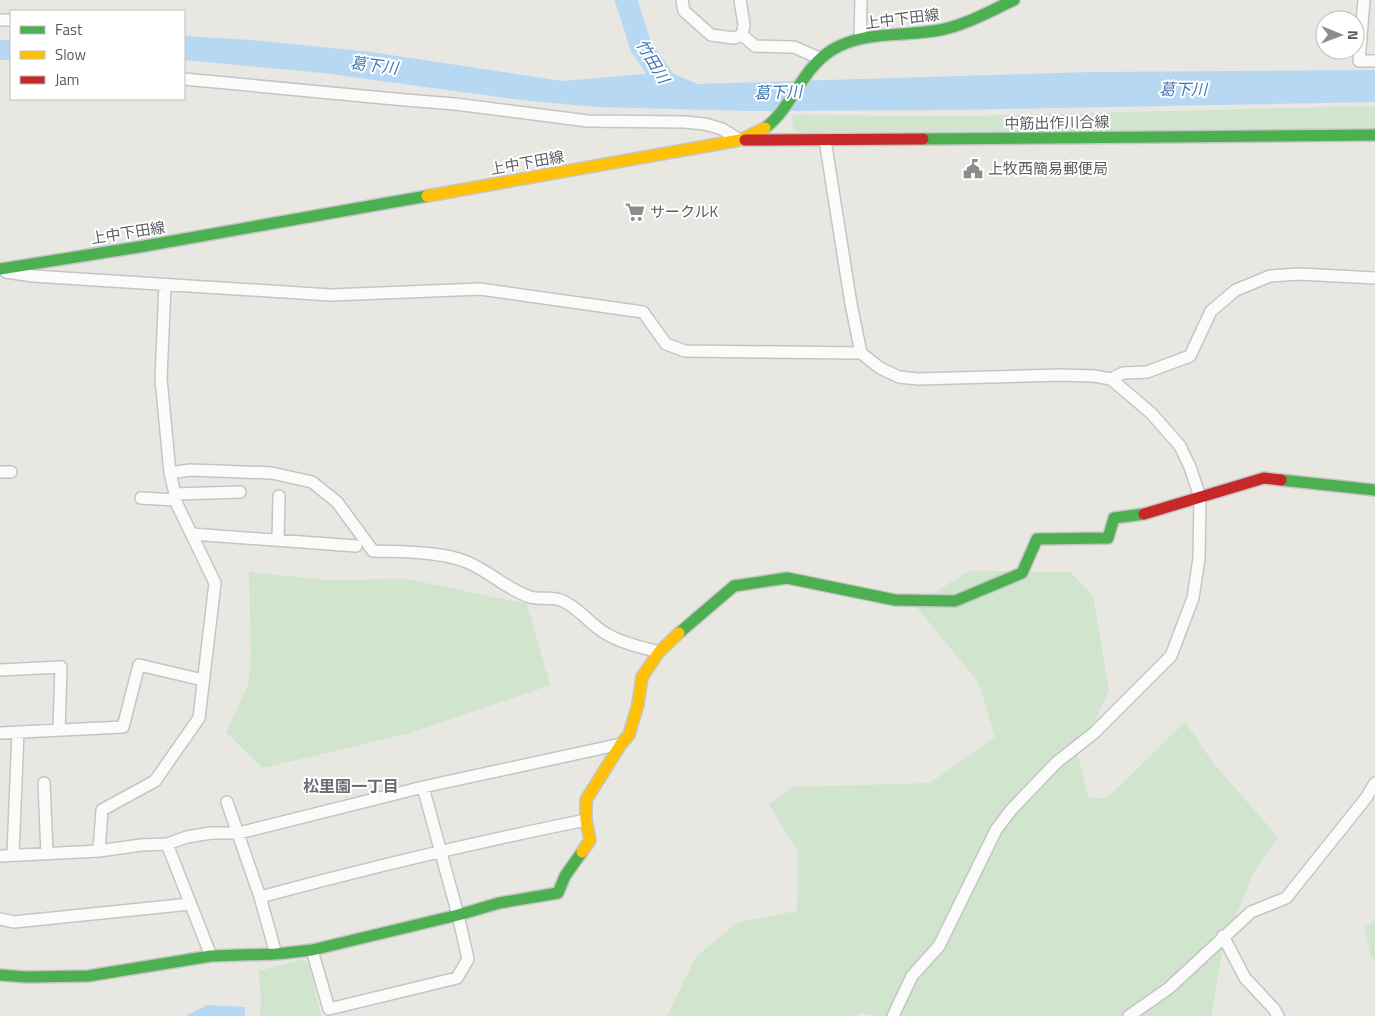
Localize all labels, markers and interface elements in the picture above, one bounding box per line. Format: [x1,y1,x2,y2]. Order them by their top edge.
street label: 上中下田線 [863,3,941,34]
legend [10,10,185,100]
north arrow [1315,10,1365,60]
text: Fast [55,18,83,41]
text: N [1343,30,1364,40]
water label: 竹田川 [630,34,677,89]
text: Slow [55,43,86,66]
water label: 葛下川 [349,50,401,80]
text: Jam [55,68,79,91]
water label: 葛下川 [1159,77,1209,101]
water label: 葛下川 [754,79,804,105]
street label: 中筋出作川合線 [1004,110,1110,135]
street label: 上中下田線 [488,145,566,180]
place label: 上牧西簡易郵便局 [988,157,1108,180]
public building icon: 上牧西簡易郵便局 [962,158,984,180]
place label: サークルK [650,200,719,223]
supermarket icon: サークルK [624,201,646,223]
street label: 上中下田線 [89,215,167,250]
district label: 松里園一丁目 [303,774,399,798]

